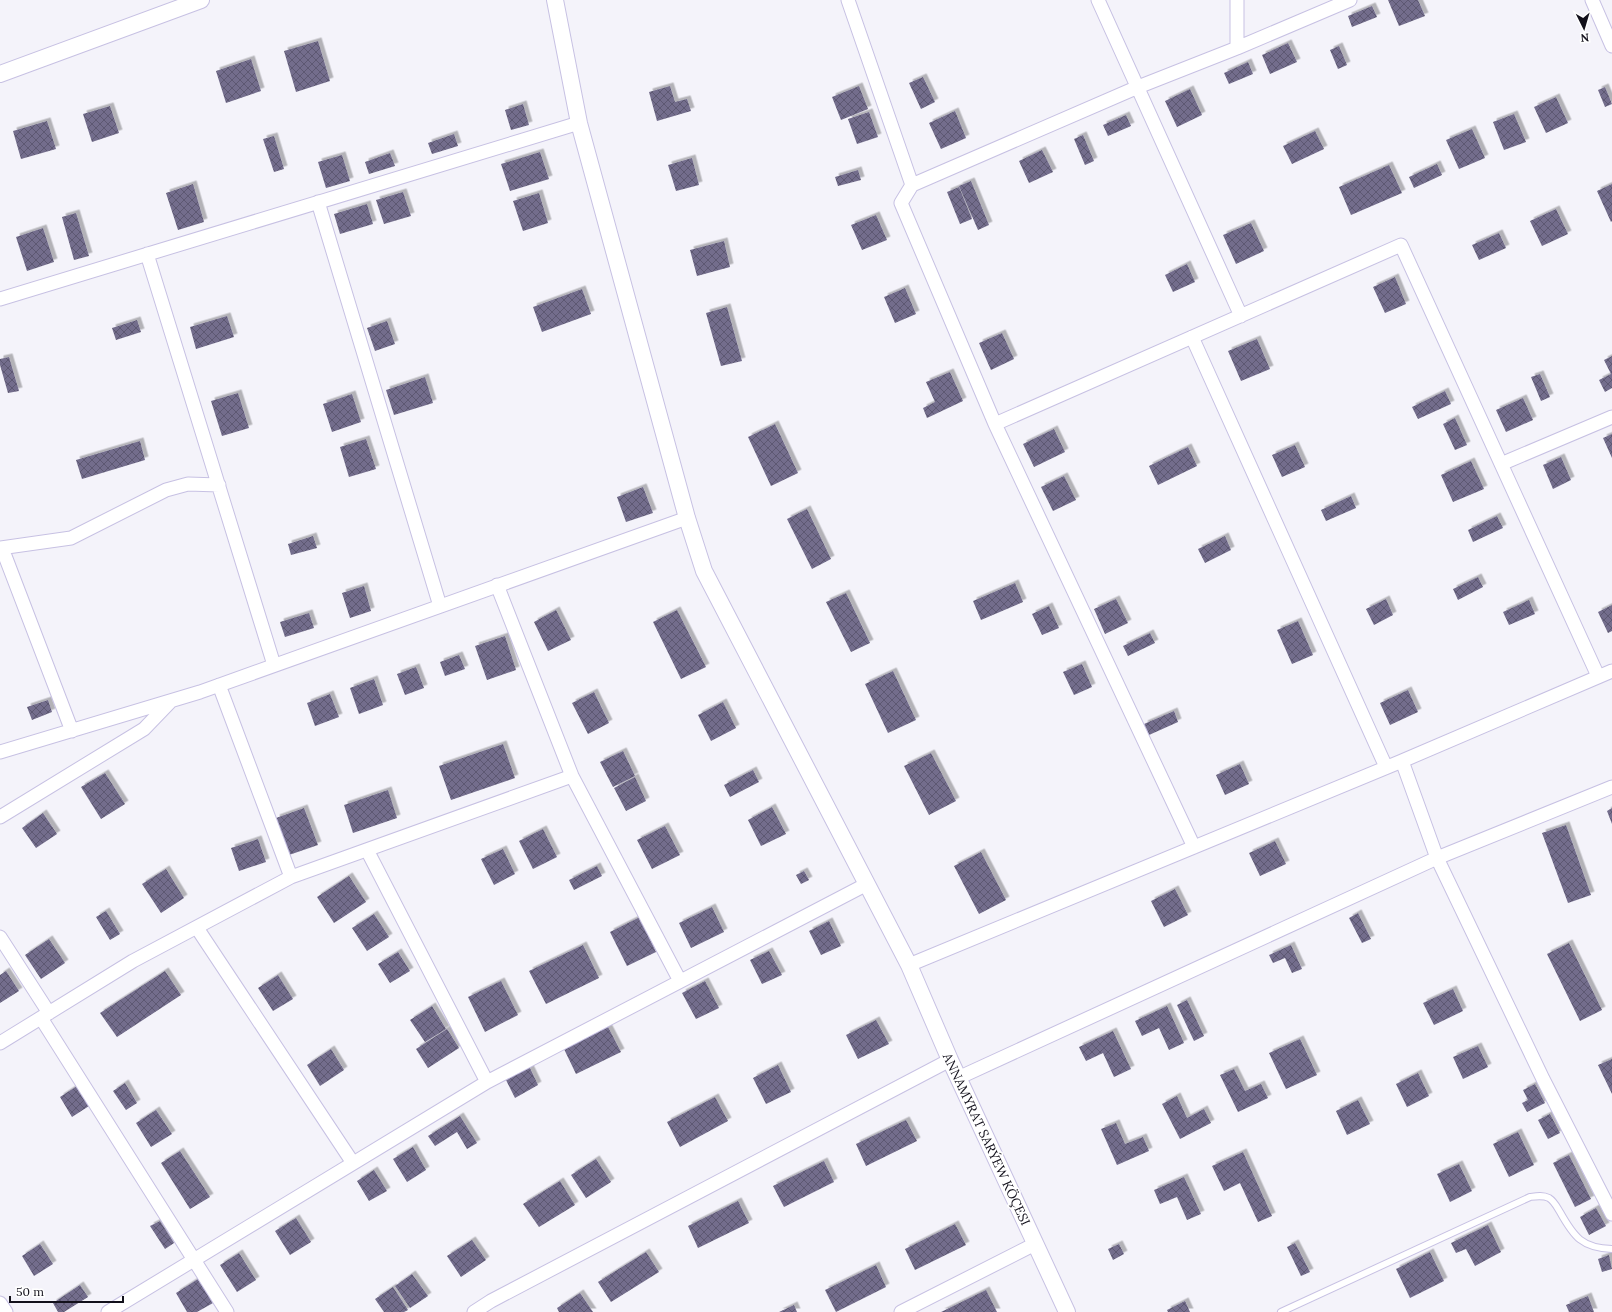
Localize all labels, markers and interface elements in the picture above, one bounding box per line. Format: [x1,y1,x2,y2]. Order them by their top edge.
north arrow [1564,8,1604,48]
text: N [1580,31,1590,45]
street label: ANNAMYRAT SARÝEW KÖÇESI [939,1049,1034,1228]
scale bar [10,1278,123,1304]
text: 50 m [16,1284,44,1299]

